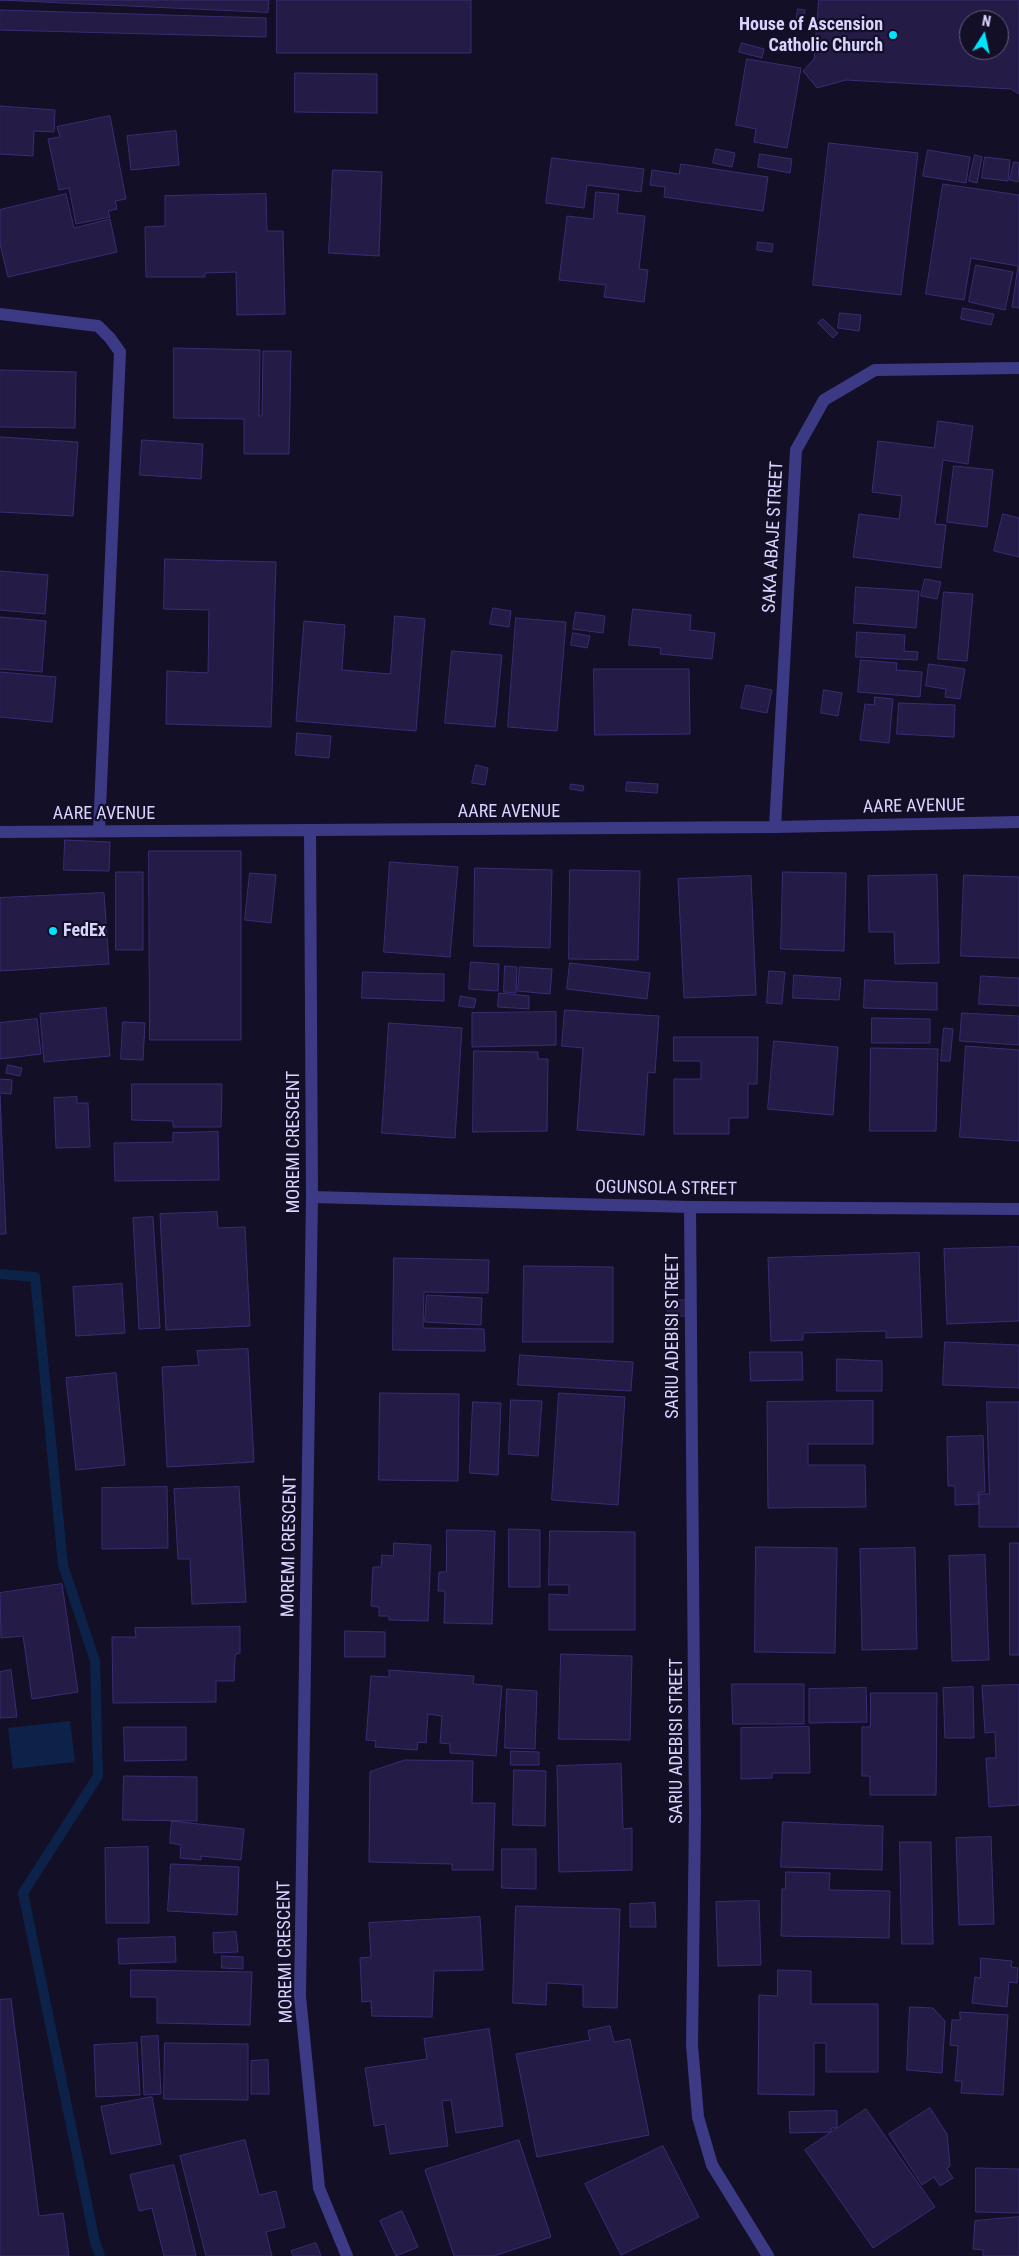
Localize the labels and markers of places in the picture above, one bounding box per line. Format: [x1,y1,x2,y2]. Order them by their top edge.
place label: House of Ascension Catholic Church [739,14,883,56]
marker: House of Ascension Catholic Church [887,29,899,41]
place label: FedEx [63,920,106,942]
marker: FedEx [47,925,59,937]

